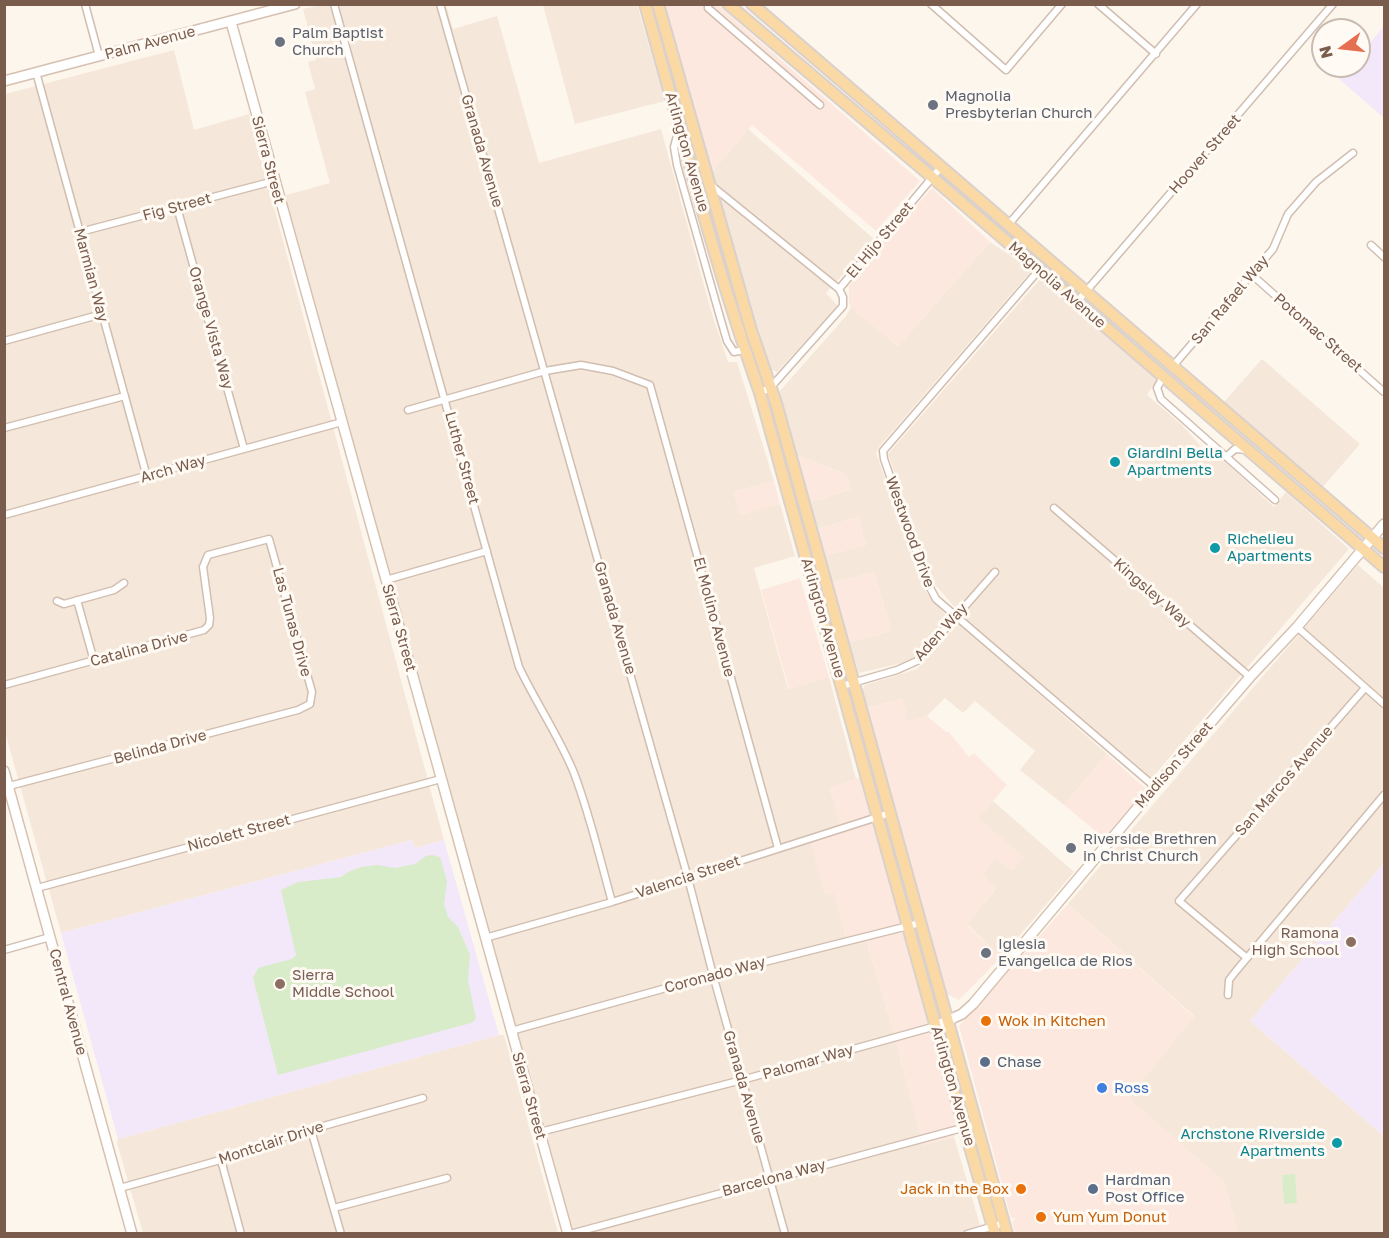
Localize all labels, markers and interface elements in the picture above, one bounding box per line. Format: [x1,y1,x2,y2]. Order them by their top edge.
north arrow [1311,18,1371,78]
street label: Palm Avenue [103,22,197,64]
place label: Palm Baptist Church [292,24,384,59]
marker: Palm Baptist Church [273,35,287,49]
text: N [1314,44,1337,61]
place label: Magnolia Presbyterian Church [945,87,1093,122]
street label: Arlington Avenue [661,90,713,214]
street label: Granada Avenue [457,92,507,210]
marker: Magnolia Presbyterian Church [926,98,940,112]
street label: Hoover Street [1165,110,1245,198]
street label: Sierra Street [248,114,288,206]
street label: Fig Street [141,189,213,225]
street label: El Hijo Street [843,198,917,282]
street label: Marmian Way [70,226,112,324]
street label: Magnolia Avenue [1005,238,1109,332]
street label: San Rafael Way [1187,252,1273,348]
street label: Orange Vista Way [185,265,237,391]
street label: Potomac Street [1270,290,1366,376]
street label: Luther Street [441,410,483,506]
place label: Giardini Bella Apartments [1127,444,1223,479]
street label: Arch Way [138,451,208,487]
marker: Giardini Bella Apartments [1108,455,1122,469]
street label: Westwood Drive [882,474,938,590]
place label: Richelieu Apartments [1227,530,1312,565]
marker: Richelieu Apartments [1208,541,1222,555]
street label: El Molino Avenue [689,555,739,679]
street label: Kingsley Way [1110,555,1194,631]
street label: Arlington Avenue [797,556,849,680]
street label: Granada Avenue [590,559,640,677]
street label: Las Tunas Drive [269,565,315,679]
street label: Sierra Street [378,582,420,674]
street label: Aden Way [910,600,972,664]
street label: Catalina Drive [88,627,190,671]
street label: Madison Street [1131,718,1217,812]
street label: San Marcos Avenue [1231,722,1337,840]
street label: Belinda Drive [112,726,208,768]
street label: Nicolett Street [186,811,292,855]
place label: Riverside Brethren in Christ Church [1083,830,1217,865]
marker: Riverside Brethren in Christ Church [1064,841,1078,855]
street label: Valencia Street [633,852,743,902]
place label: Ramona High School [1252,924,1339,959]
place label: Iglesia Evangelica de Rios [998,935,1133,970]
marker: Ramona High School [1344,935,1358,949]
marker: Iglesia Evangelica de Rios [979,946,993,960]
street label: Central Avenue [45,947,91,1057]
street label: Coronado Way [662,953,768,997]
place label: Sierra Middle School [292,966,394,1001]
marker: Sierra Middle School [273,977,287,991]
place label: Wok in Kitchen [998,1012,1106,1030]
marker: Wok in Kitchen [979,1014,993,1028]
street label: Arlington Avenue [927,1024,979,1148]
street label: Granada Avenue [719,1028,769,1146]
street label: Palomar Way [761,1040,855,1084]
street label: Sierra Street [508,1050,550,1142]
place label: Chase [997,1053,1042,1071]
marker: Chase [978,1055,992,1069]
place label: Ross [1114,1079,1149,1097]
marker: Ross [1095,1081,1109,1095]
street label: Montclair Drive [216,1118,326,1168]
place label: Archstone Riverside Apartments [1180,1125,1325,1160]
marker: Archstone Riverside Apartments [1330,1136,1344,1150]
street label: Barcelona Way [720,1156,828,1200]
place label: Hardman Post Office [1105,1171,1184,1206]
place label: Jack in the Box [900,1180,1009,1198]
marker: Jack in the Box [1014,1182,1028,1196]
marker: Hardman Post Office [1086,1182,1100,1196]
place label: Yum Yum Donut [1053,1208,1166,1226]
marker: Yum Yum Donut [1034,1210,1048,1224]

